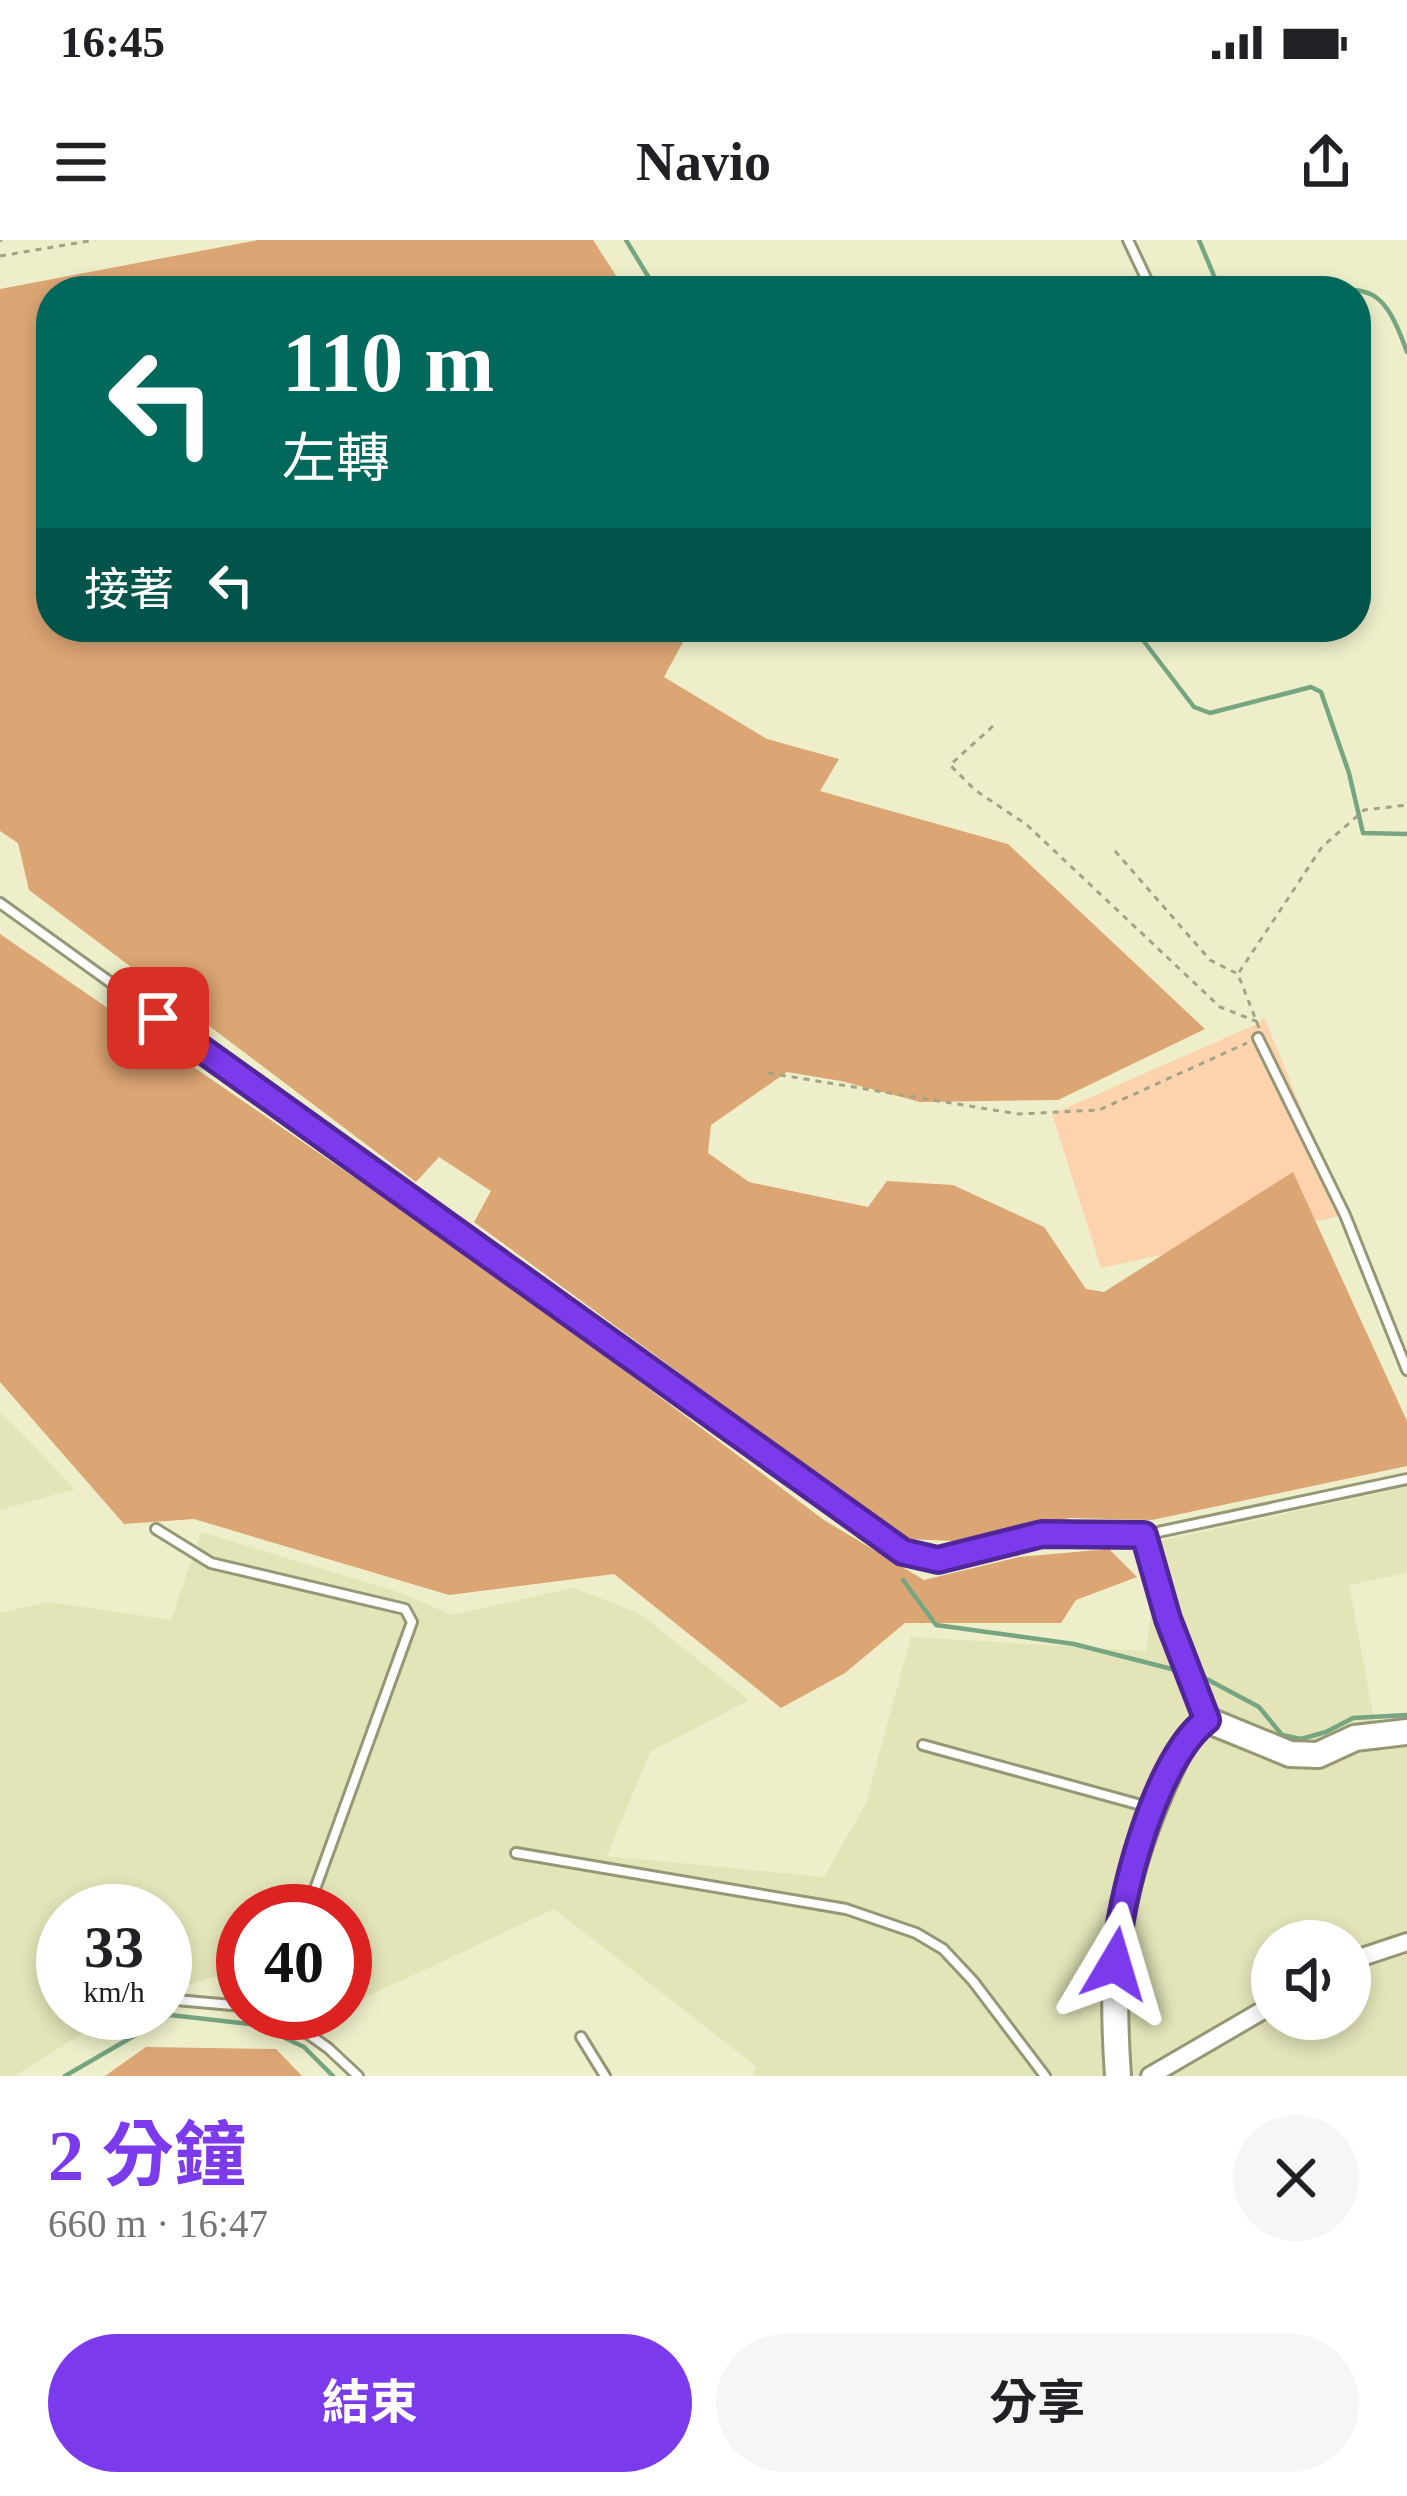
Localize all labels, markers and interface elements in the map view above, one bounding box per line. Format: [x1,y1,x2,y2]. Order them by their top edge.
text: 16:45 [60,17,165,67]
icon: menu [48,129,114,195]
icon: share [1293,129,1359,195]
text: Navio [636,132,771,192]
text: 110 m [282,316,494,409]
icon: left [84,324,240,480]
text: 左轉 [282,429,390,489]
icon: left [198,552,264,618]
text: 接著 [84,565,174,615]
pin [107,967,209,1069]
icon: arrive [125,985,191,1051]
speed limit sign: 40 [216,1884,372,2040]
position arrow [1052,1901,1178,2027]
text: 33 [84,1914,144,1980]
map controls [1251,1920,1371,2040]
button: sound [1251,1920,1371,2040]
text: km/h [83,1975,145,2008]
button: close [1233,2115,1359,2241]
text: 2 分鐘 [48,2116,246,2196]
text: 660 m · 16:47 [48,2202,268,2245]
button: 結束 [48,2334,692,2472]
button: 分享 [716,2334,1359,2472]

